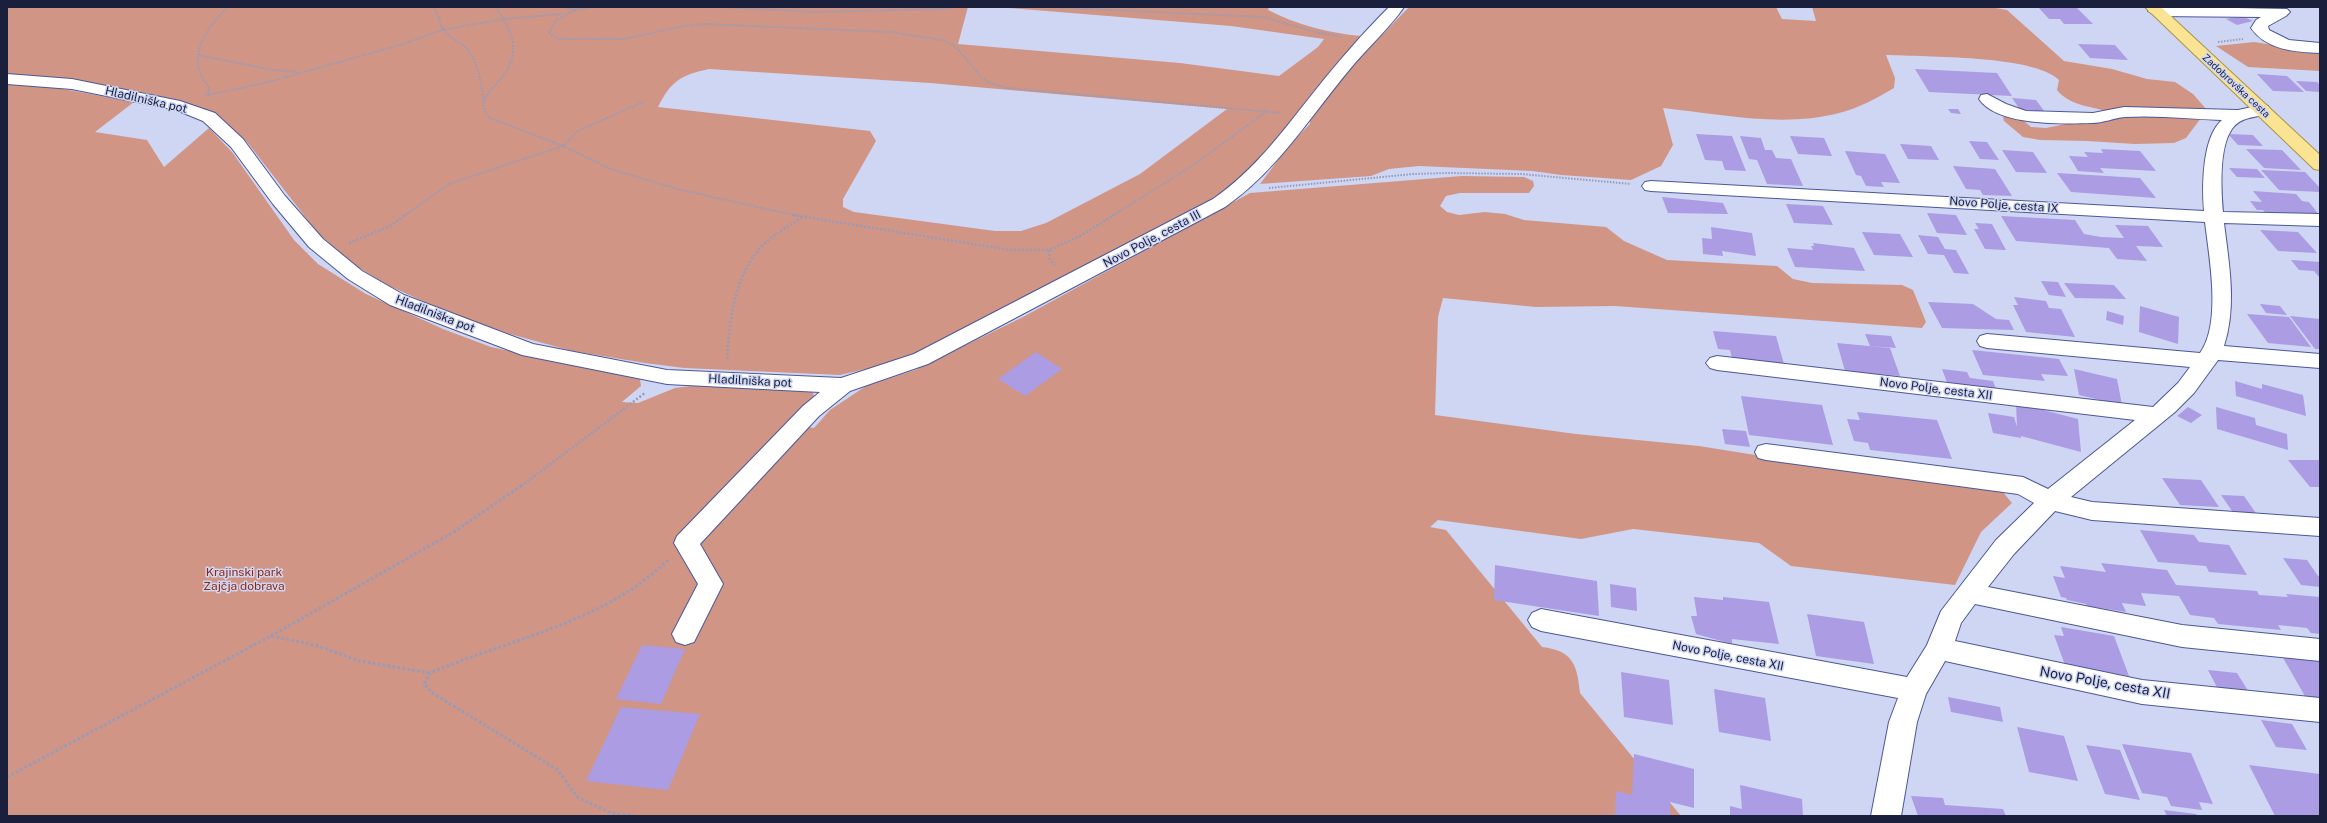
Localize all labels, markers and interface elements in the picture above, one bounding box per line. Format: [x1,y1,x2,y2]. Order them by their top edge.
street label: Zadobrovška cesta [2200,52,2272,120]
street label: Hladilniška pot [104,84,188,116]
street label: Novo Polje, cesta IX [1949,194,2059,216]
street label: Novo Polje, cesta III [1101,207,1203,271]
street label: Hladilniška pot [393,292,477,336]
street label: Hladilniška pot [708,372,792,390]
street label: Novo Polje, cesta XII [1879,375,1993,403]
park label: Krajinski park Zajčja dobrava [203,565,285,593]
street label: Novo Polje, cesta XII [1671,638,1785,674]
street label: Novo Polje, cesta XII [2038,663,2172,703]

